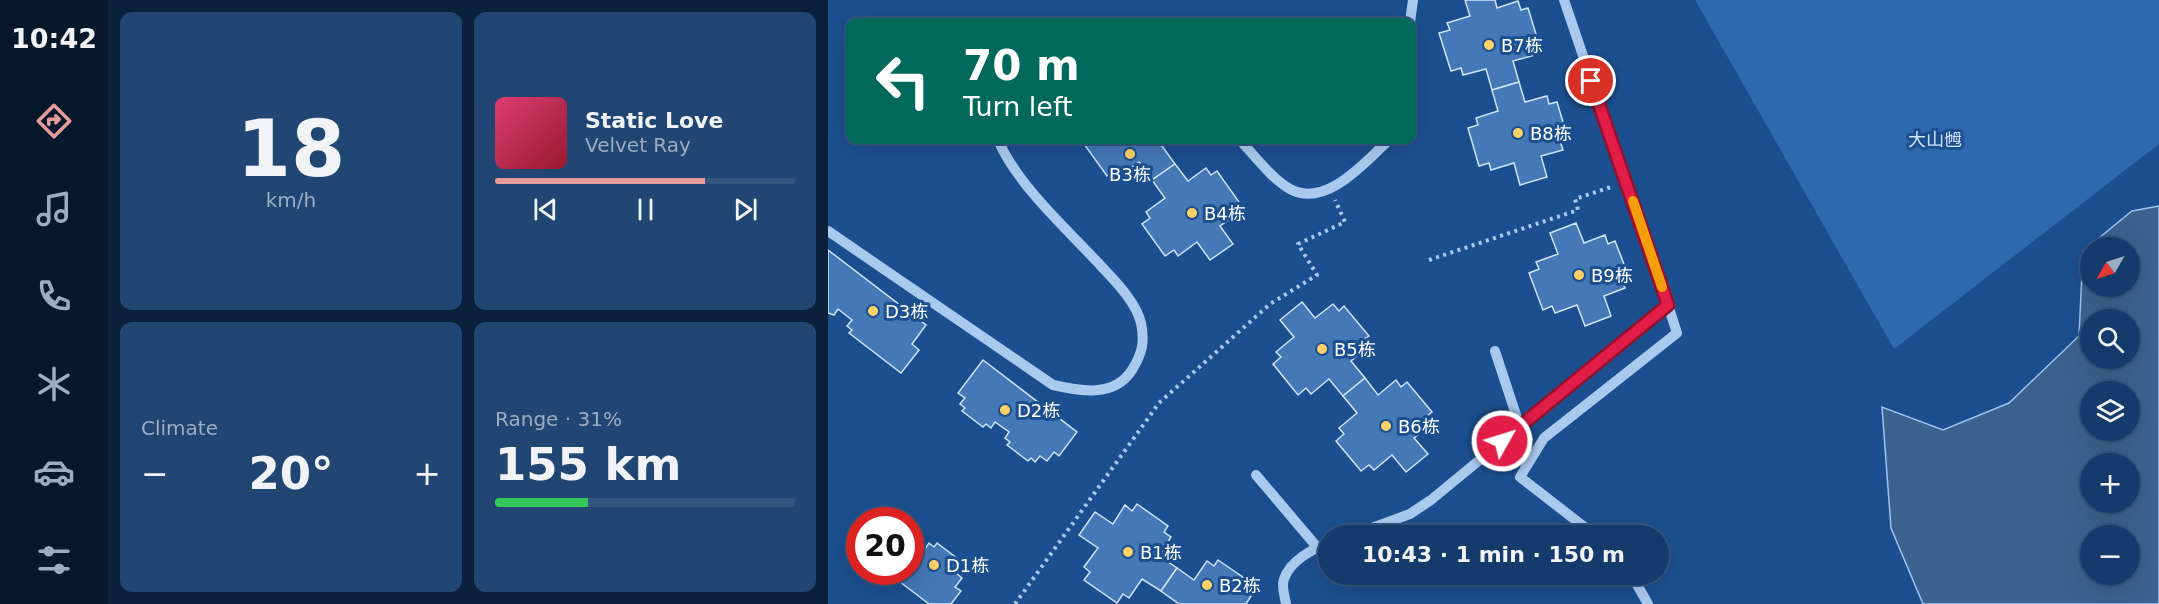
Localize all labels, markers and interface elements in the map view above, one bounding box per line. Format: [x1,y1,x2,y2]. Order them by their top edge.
text: 10:42 [11,23,97,54]
place label: B7栋 [1501,35,1543,56]
marker: B7栋 [1482,38,1496,52]
text: 70 m [963,41,1080,90]
icon: left [864,42,942,120]
pin [1565,55,1616,106]
icon: arrive [1574,64,1607,97]
text: Turn left [963,91,1073,122]
icon: directions [33,100,75,142]
text: 18 [237,104,345,194]
text: Static Love [585,108,723,133]
place label: B8栋 [1530,123,1572,144]
marker: B8栋 [1511,126,1525,140]
park label: 大山乸 [1908,129,1962,150]
text: Velvet Ray [585,133,691,157]
marker: B3栋 [1123,147,1137,161]
place label: B3栋 [1109,164,1151,185]
icon: music [33,188,75,230]
text: km/h [266,188,316,212]
icon: previous [529,193,562,226]
icon: pause [629,193,662,226]
icon: next [729,193,762,226]
place label: B4栋 [1204,203,1246,224]
marker: B4栋 [1185,206,1199,220]
north arrow [2080,237,2140,297]
map controls [2080,237,2140,585]
place label: B9栋 [1591,265,1633,286]
marker: B9栋 [1572,268,1586,282]
icon: phone [33,275,75,317]
place label: D3栋 [885,301,928,322]
marker: D3栋 [866,304,880,318]
button: search [2080,309,2140,369]
place label: B5栋 [1334,339,1376,360]
marker: B5栋 [1315,342,1329,356]
icon: climate [33,363,75,405]
button: layers [2080,381,2140,441]
place label: D2栋 [1017,400,1060,421]
marker: D2栋 [998,403,1012,417]
text: Range · 31% [495,407,622,431]
position arrow [1470,409,1534,473]
text: Climate [141,416,218,440]
place label: B6栋 [1398,416,1440,437]
marker: B6栋 [1379,419,1393,433]
text: 155 km [495,438,681,491]
text: 20° [248,447,334,500]
icon: car [33,451,75,493]
button: + [2080,453,2140,513]
text: − [141,454,169,493]
text: + [413,454,441,493]
speed limit sign: 20 [846,507,924,585]
button: − [2080,525,2140,585]
icon: filters [33,539,75,581]
place label: B1栋 [1140,542,1182,563]
text: 10:43 · 1 min · 150 m [1362,542,1625,567]
marker: B1栋 [1121,545,1135,559]
place label: D1栋 [946,555,989,576]
marker: D1栋 [927,558,941,572]
place label: B2栋 [1219,575,1261,596]
marker: B2栋 [1200,578,1214,592]

